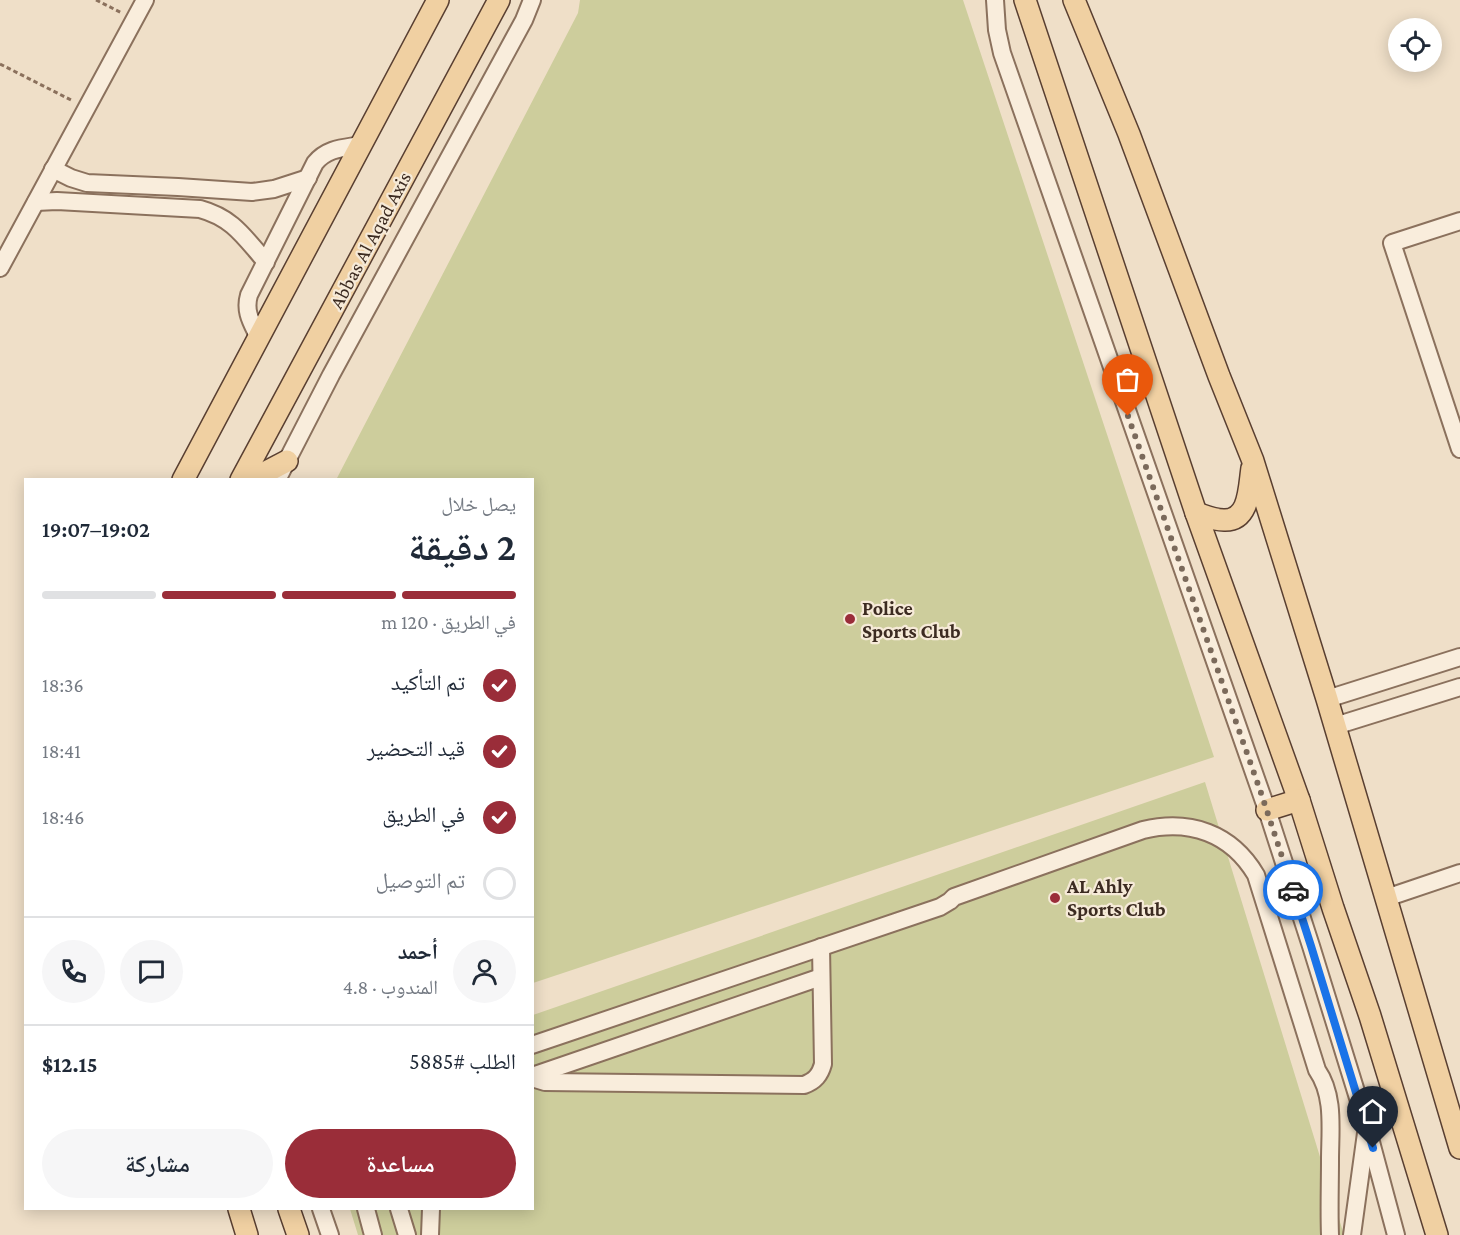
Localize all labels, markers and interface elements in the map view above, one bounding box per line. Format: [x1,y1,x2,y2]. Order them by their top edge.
map controls [1388,18,1442,72]
button: locate [1388,18,1442,72]
street label: Abbas Al Aqad Axis [325,168,416,313]
pin [1102,354,1153,416]
icon: bag [1111,363,1144,396]
text: يصل خلال [441,493,516,515]
text: 19:02–19:07 [42,517,150,542]
text: 2 دقيقة [408,525,516,568]
place label: Police Sports Club [862,597,961,642]
text: في الطريق · 120 m [381,611,516,633]
marker: Police Sports Club [843,612,857,626]
icon: check [483,669,516,702]
text: تم التأكيد [391,670,465,695]
text: 18:36 [42,674,84,696]
icon: check [483,735,516,768]
text: قيد التحضير [367,736,465,761]
text: 18:41 [42,740,81,762]
icon: check [483,801,516,834]
text: في الطريق [382,802,465,827]
text: 18:46 [42,806,84,828]
courier [1263,860,1323,920]
text: تم التوصيل [375,868,465,893]
icon: car [1277,874,1310,907]
place label: AL Ahly Sports Club [1066,875,1166,920]
marker: AL Ahly Sports Club [1048,891,1062,905]
text: أحمد [398,939,438,964]
button: phone [42,940,105,1003]
button: chat [120,940,183,1003]
button: person [453,940,516,1003]
text: المندوب · 4.8 [343,976,438,998]
text: الطلب #5885 [409,1049,516,1074]
text: $12.15 [42,1052,98,1077]
pin [1347,1086,1398,1148]
icon: home [1356,1095,1389,1128]
button: مشاركة [42,1129,273,1198]
button: مساعدة [285,1129,516,1198]

